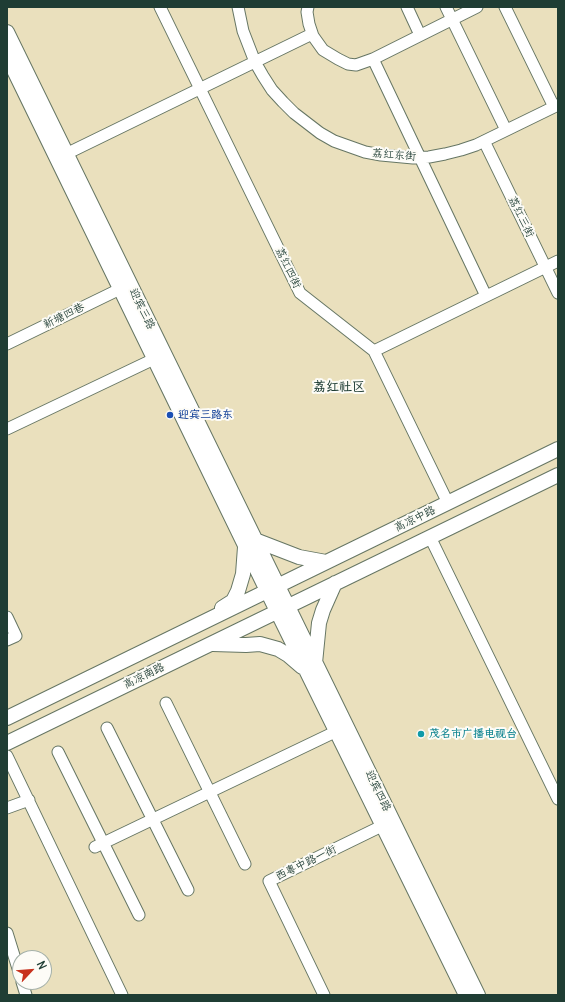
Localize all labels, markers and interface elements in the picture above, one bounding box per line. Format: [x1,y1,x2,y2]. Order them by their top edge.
street label: 荔红东街 [372,147,416,163]
street label: 荔红三街 [505,194,537,240]
street label: 荔红四街 [272,245,304,291]
street label: 迎宾三路 [126,286,158,332]
street label: 新塘四巷 [41,300,87,332]
district label: 荔红社区 [313,379,365,395]
place label: 迎宾三路东 [178,408,233,422]
marker: 迎宾三路东 [165,410,175,420]
street label: 高凉中路 [392,503,438,535]
street label: 高凉南路 [121,660,167,692]
place label: 茂名市广播电视台 [429,727,517,741]
marker: 茂名市广播电视台 [416,729,426,739]
street label: 迎宾四路 [362,768,394,814]
street label: 西粤中路一街 [273,843,339,883]
north arrow [12,950,52,990]
text: N [34,959,50,972]

